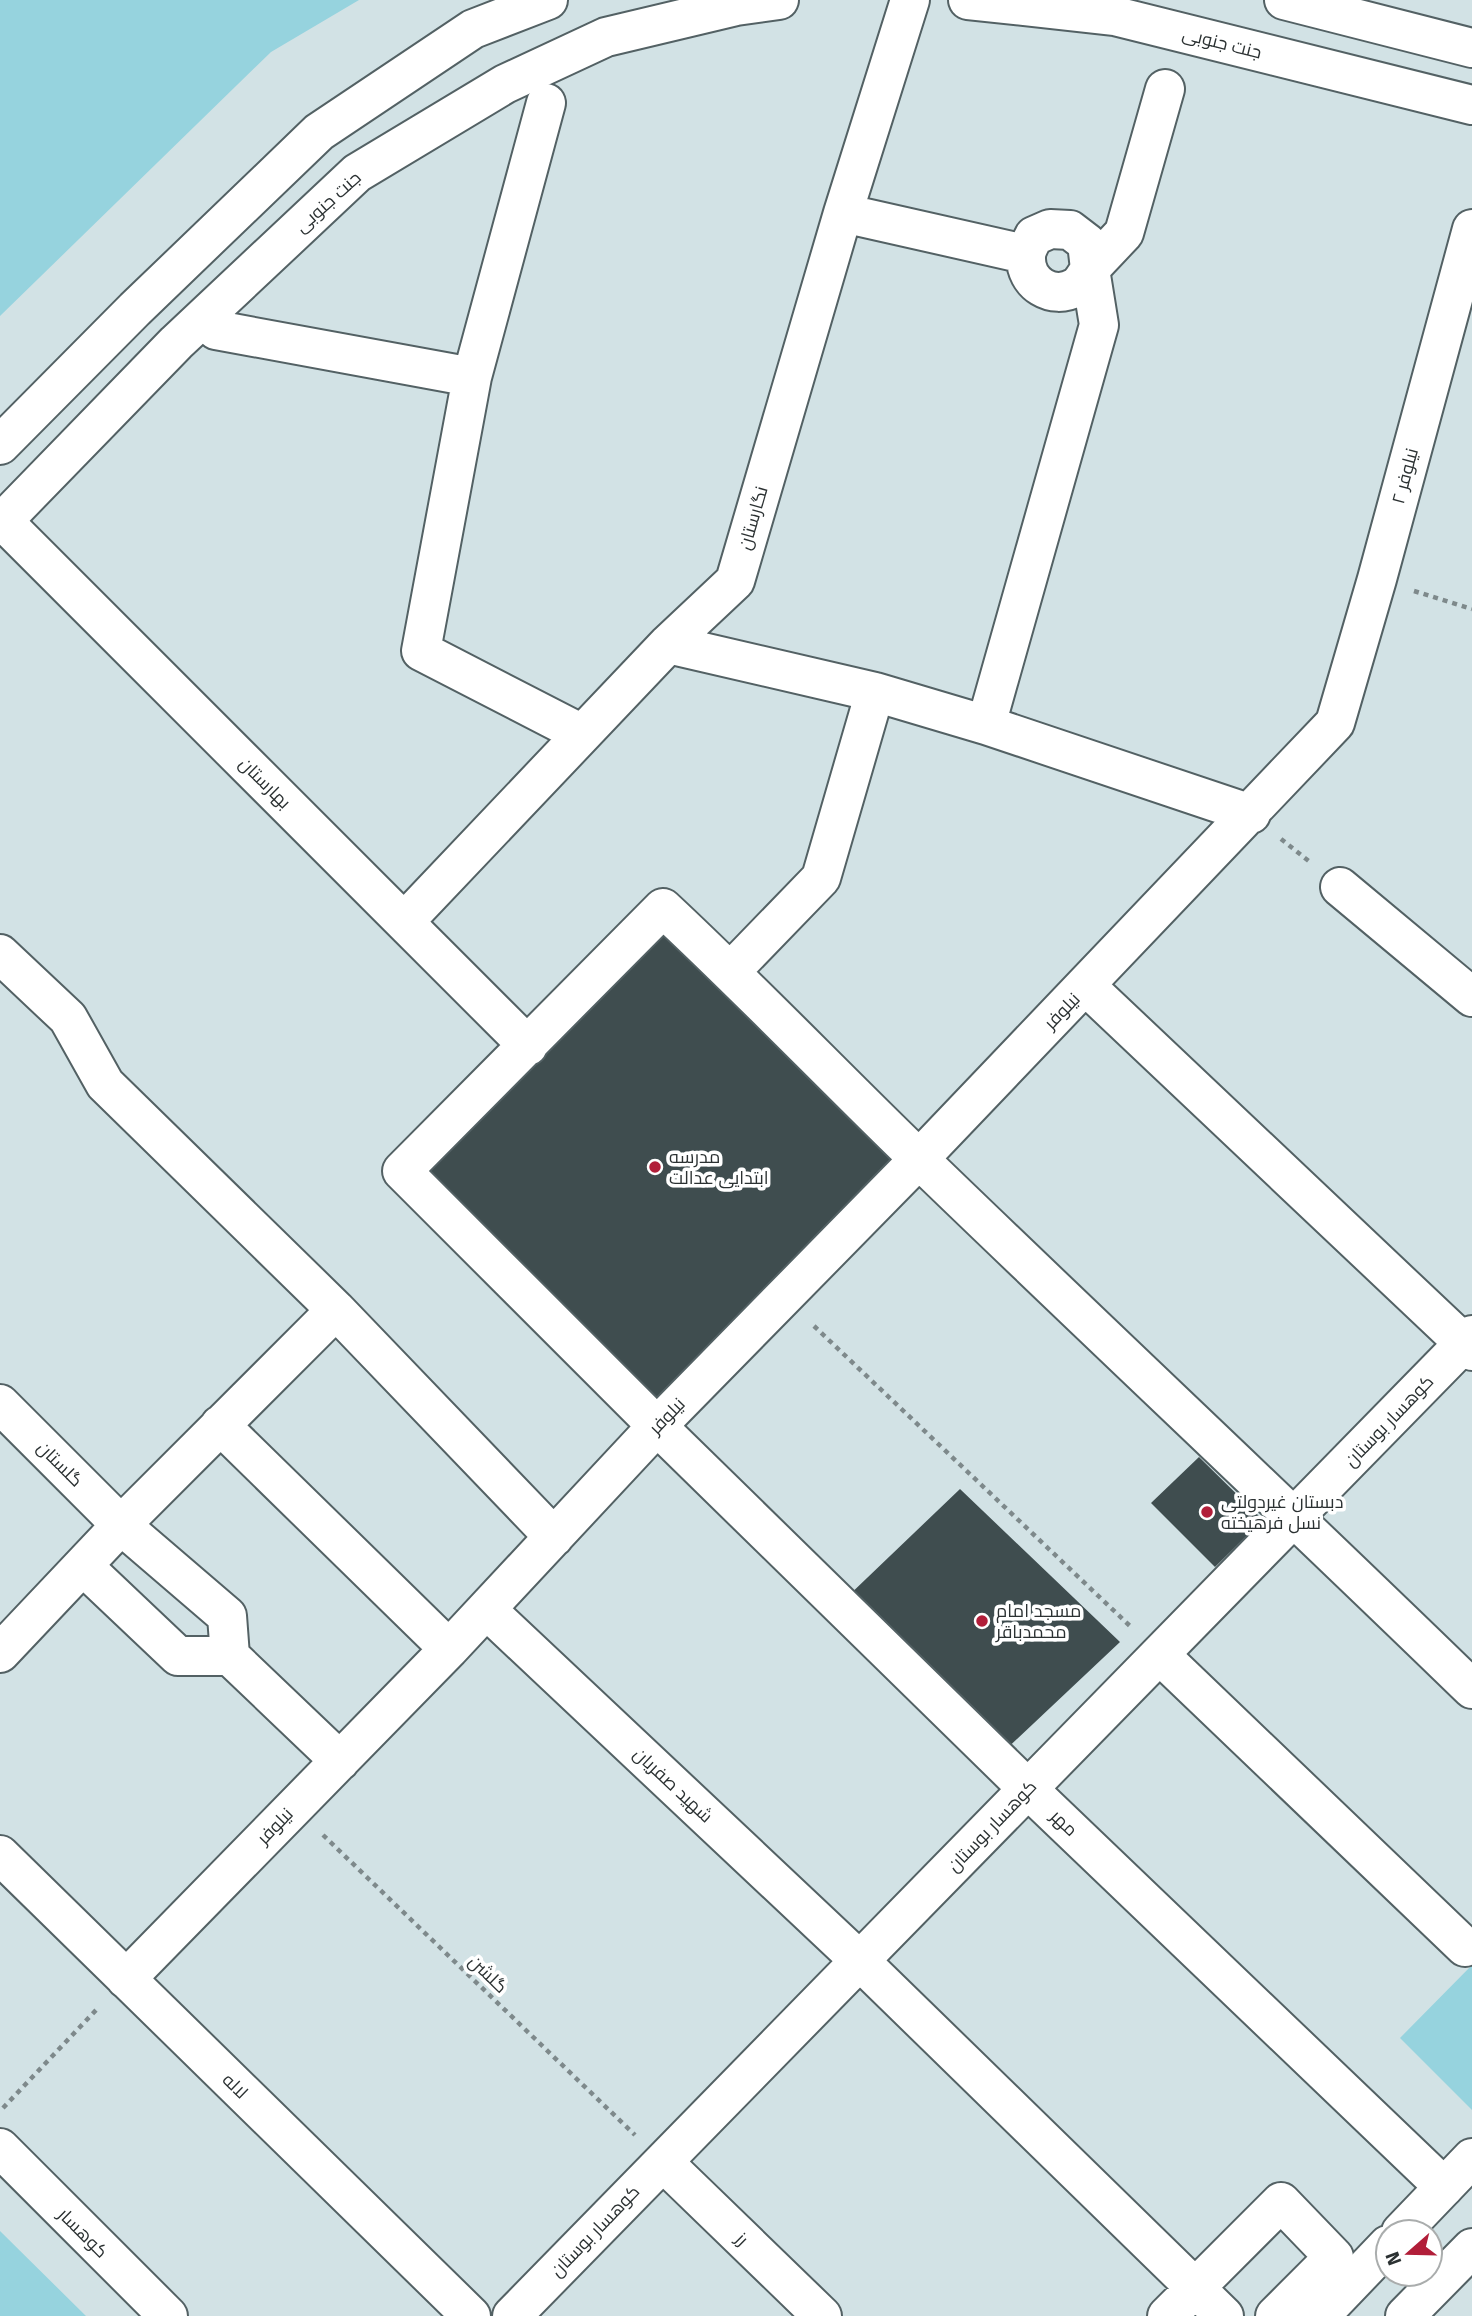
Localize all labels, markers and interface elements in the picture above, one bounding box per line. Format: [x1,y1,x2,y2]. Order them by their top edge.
street label: جنت جنوبی [1180,23,1264,63]
street label: جنت جنوبی [290,167,366,237]
street label: نیلوفر ۲ [1387,446,1423,506]
street label: نگارستان [733,484,773,552]
street label: بهارستان [235,753,295,813]
street label: نیلوفر [1039,988,1085,1035]
place label: مدرسه ابتدایی عدالت [669,1146,769,1189]
marker: مدرسه ابتدایی عدالت [647,1159,663,1175]
street label: کوهسار بوستان [1340,1371,1438,1471]
street label: نیلوفر [644,1393,690,1440]
street label: گلستان [33,1437,87,1491]
place label: دبستان غیردولتی نسل فرهیخته [1221,1491,1343,1534]
marker: دبستان غیردولتی نسل فرهیخته [1199,1504,1215,1520]
place label: مسجد امام محمدباقر [995,1600,1081,1643]
marker: مسجد امام محمدباقر [974,1613,990,1629]
street label: شهید صفریان [629,1743,717,1827]
street label: کوهسار بوستان [943,1776,1041,1876]
street label: نیلوفر [252,1803,298,1850]
street label: مهر [1045,1804,1082,1841]
street label: گلشن [464,1950,512,1998]
street label: لاله [218,2069,252,2103]
street label: کوهسار بوستان [546,2181,644,2281]
street label: کوهسار [53,2203,113,2263]
north arrow [1374,2218,1444,2288]
street label: رز [730,2227,753,2250]
text: N [1381,2249,1406,2269]

